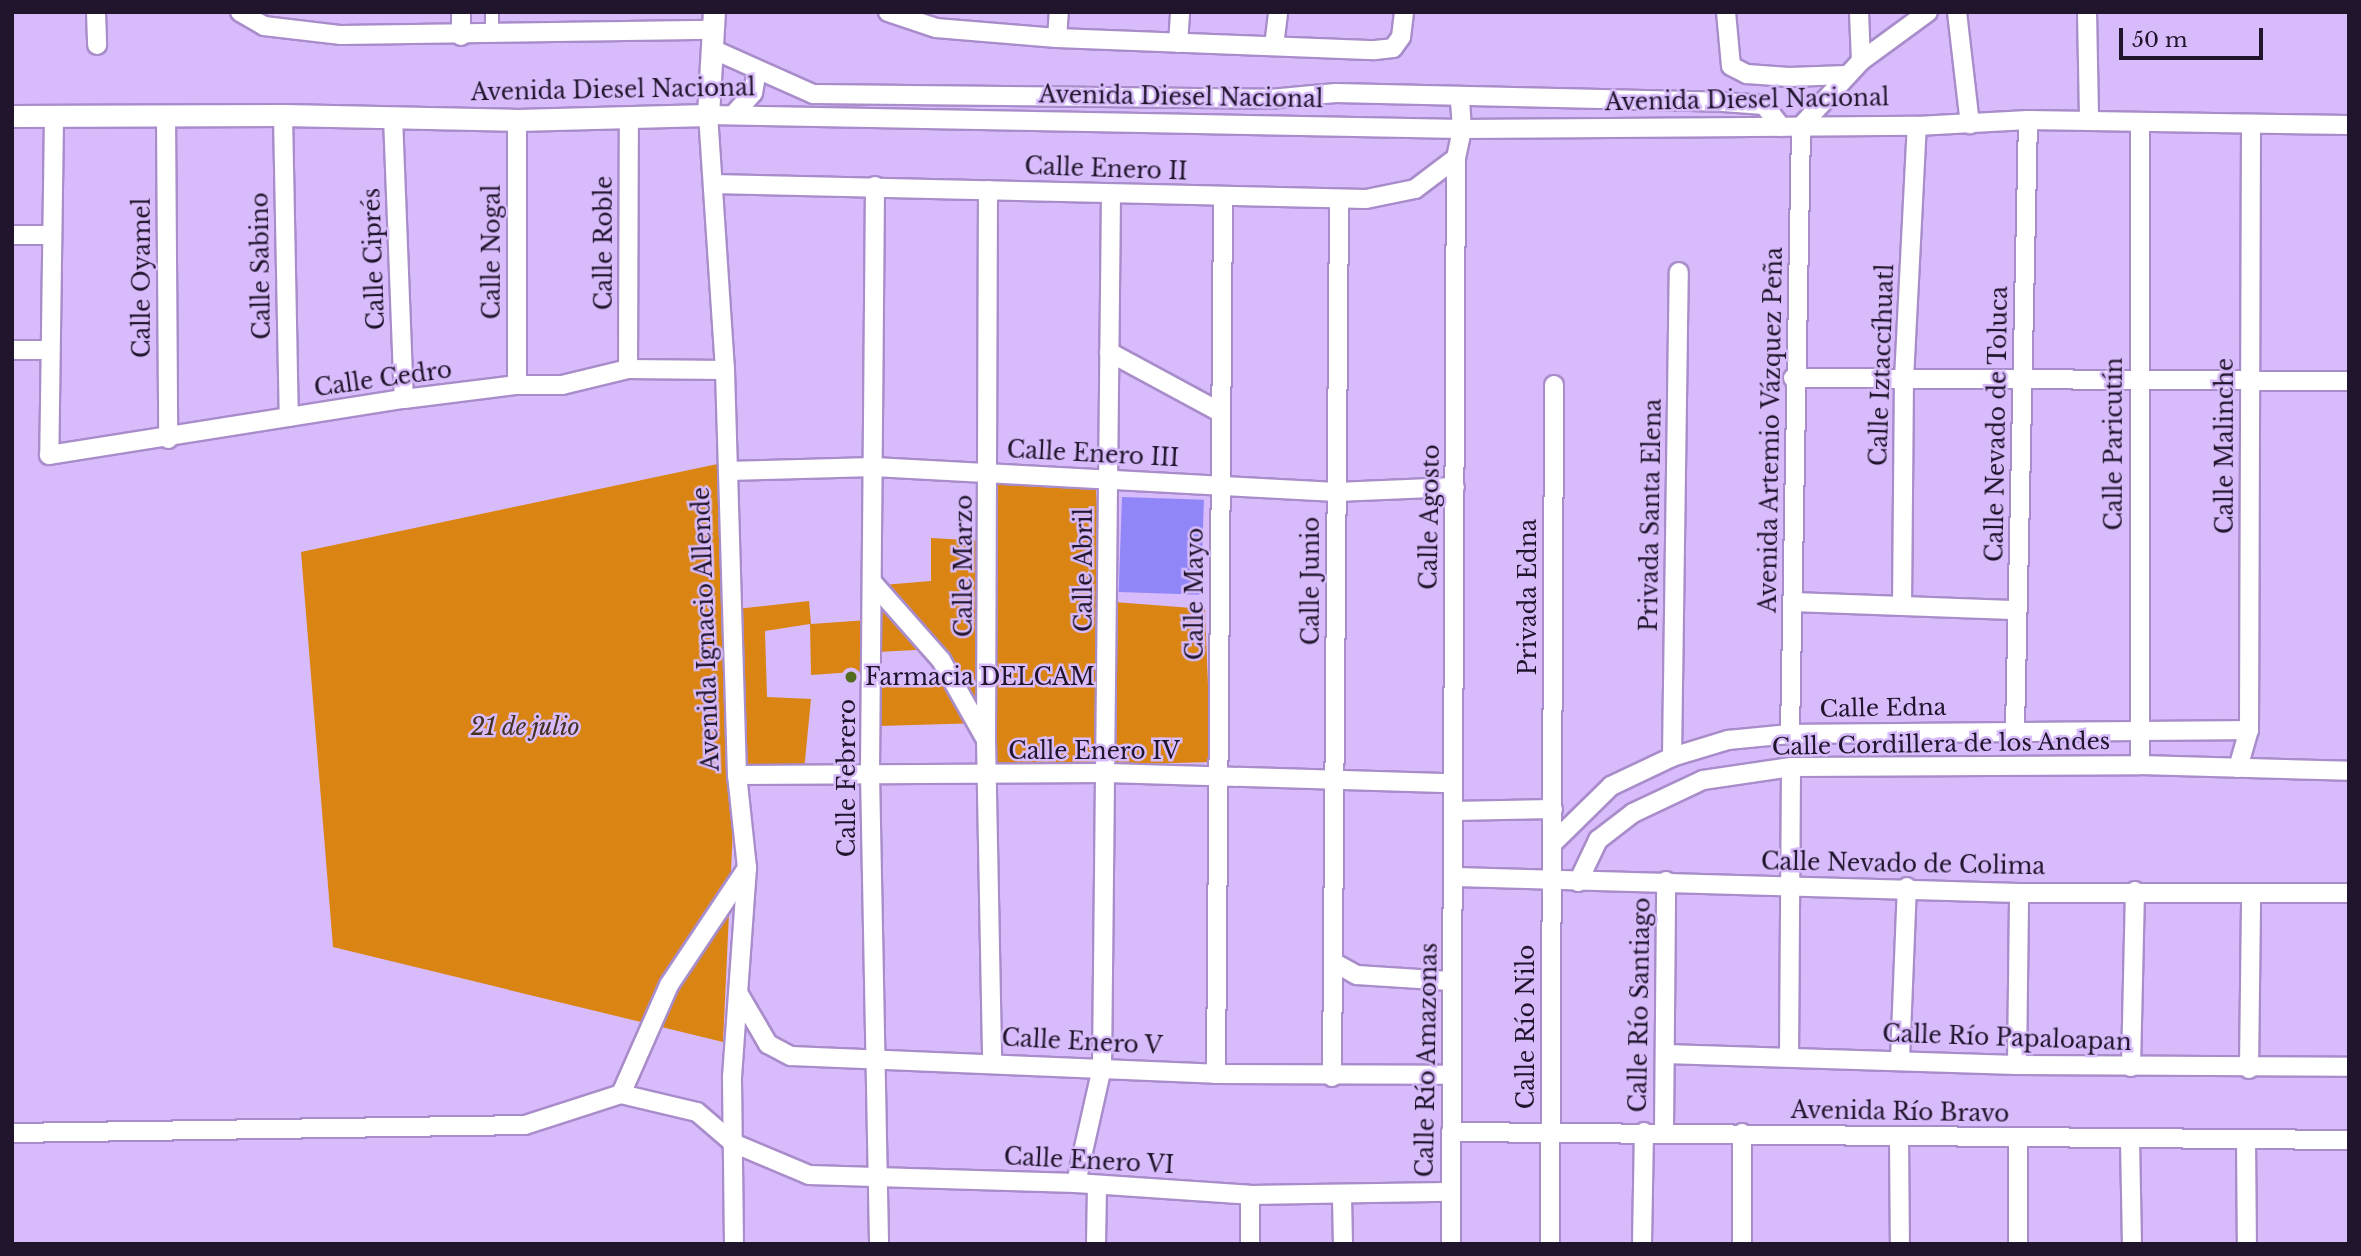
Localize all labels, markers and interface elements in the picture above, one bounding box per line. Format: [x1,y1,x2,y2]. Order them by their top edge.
scale bar [2123,14,2266,58]
text: 50 m [2132,27,2187,53]
street label: Avenida Diesel Nacional [470,74,756,106]
street label: Avenida Diesel Nacional [1038,81,1324,113]
street label: Avenida Diesel Nacional [1604,84,1890,116]
street label: Calle Enero II [1024,152,1188,186]
street label: Calle Roble [590,176,618,310]
street label: Calle Nogal [478,185,506,319]
street label: Calle Ciprés [358,187,390,331]
street label: Calle Sabino [246,192,276,340]
street label: Calle Oyamel [128,198,156,358]
street label: Avenida Artemio Vázquez Peña [1754,246,1788,614]
street label: Calle Iztaccíhuatl [1865,263,1899,467]
street label: Calle Nevado de Toluca [1981,285,2013,563]
street label: Calle Cedro [312,356,454,402]
street label: Calle Paricutín [2100,357,2128,531]
street label: Calle Malinche [2211,358,2239,534]
street label: Privada Santa Elena [1635,398,1667,632]
street label: Calle Enero III [1006,436,1180,472]
street label: Calle Agosto [1415,443,1445,591]
street label: Avenida Ignacio Allende [687,486,725,772]
street label: Calle Marzo [950,495,978,637]
street label: Calle Abril [1070,507,1098,633]
street label: Calle Junio [1297,517,1325,645]
street label: Privada Edna [1514,519,1542,675]
street label: Calle Mayo [1181,528,1209,660]
place label: Farmacia DELCAM [865,663,1095,691]
marker: Farmacia DELCAM [843,669,859,685]
street label: Calle Edna [1819,693,1947,723]
street label: Calle Febrero [833,699,861,857]
park label: 21 de julio [470,713,580,741]
street label: Calle Cordillera de los Andes [1771,727,2111,761]
street label: Calle Enero IV [1008,737,1180,765]
street label: Calle Nevado de Colima [1761,848,2045,880]
street label: Calle Río Santiago [1624,897,1656,1113]
street label: Calle Río Amazonas [1411,942,1443,1178]
street label: Calle Río Nilo [1512,945,1540,1109]
street label: Calle Río Papaloapan [1882,1020,2132,1056]
street label: Calle Enero V [1000,1024,1164,1060]
street label: Avenida Río Bravo [1790,1096,2010,1128]
street label: Calle Enero VI [1003,1143,1175,1179]

